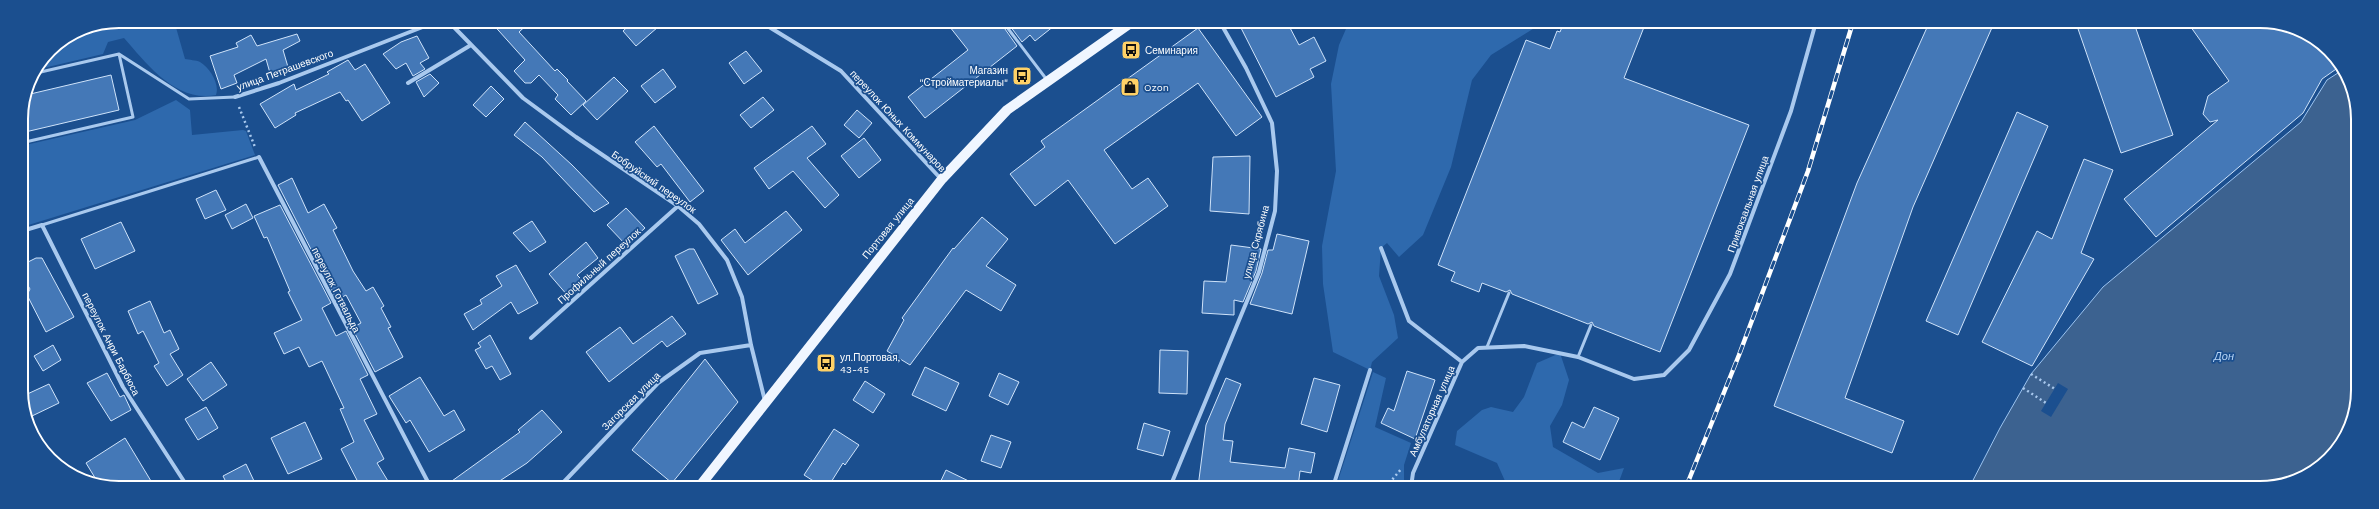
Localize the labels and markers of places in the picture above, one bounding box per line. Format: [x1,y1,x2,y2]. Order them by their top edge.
bus stop icon: Семинария [1120,39,1142,61]
place label: Семинария [1145,45,1198,56]
place label: Магазин "Стройматериалы" [919,65,1008,88]
bus stop icon: Магазин "Стройматериалы" [1011,65,1033,87]
shop icon: Ozon [1119,76,1141,98]
place label: Ozon [1144,82,1169,93]
bus stop icon: ул.Портовая, 43-45 [815,352,837,374]
place label: ул.Портовая, 43-45 [840,352,901,375]

